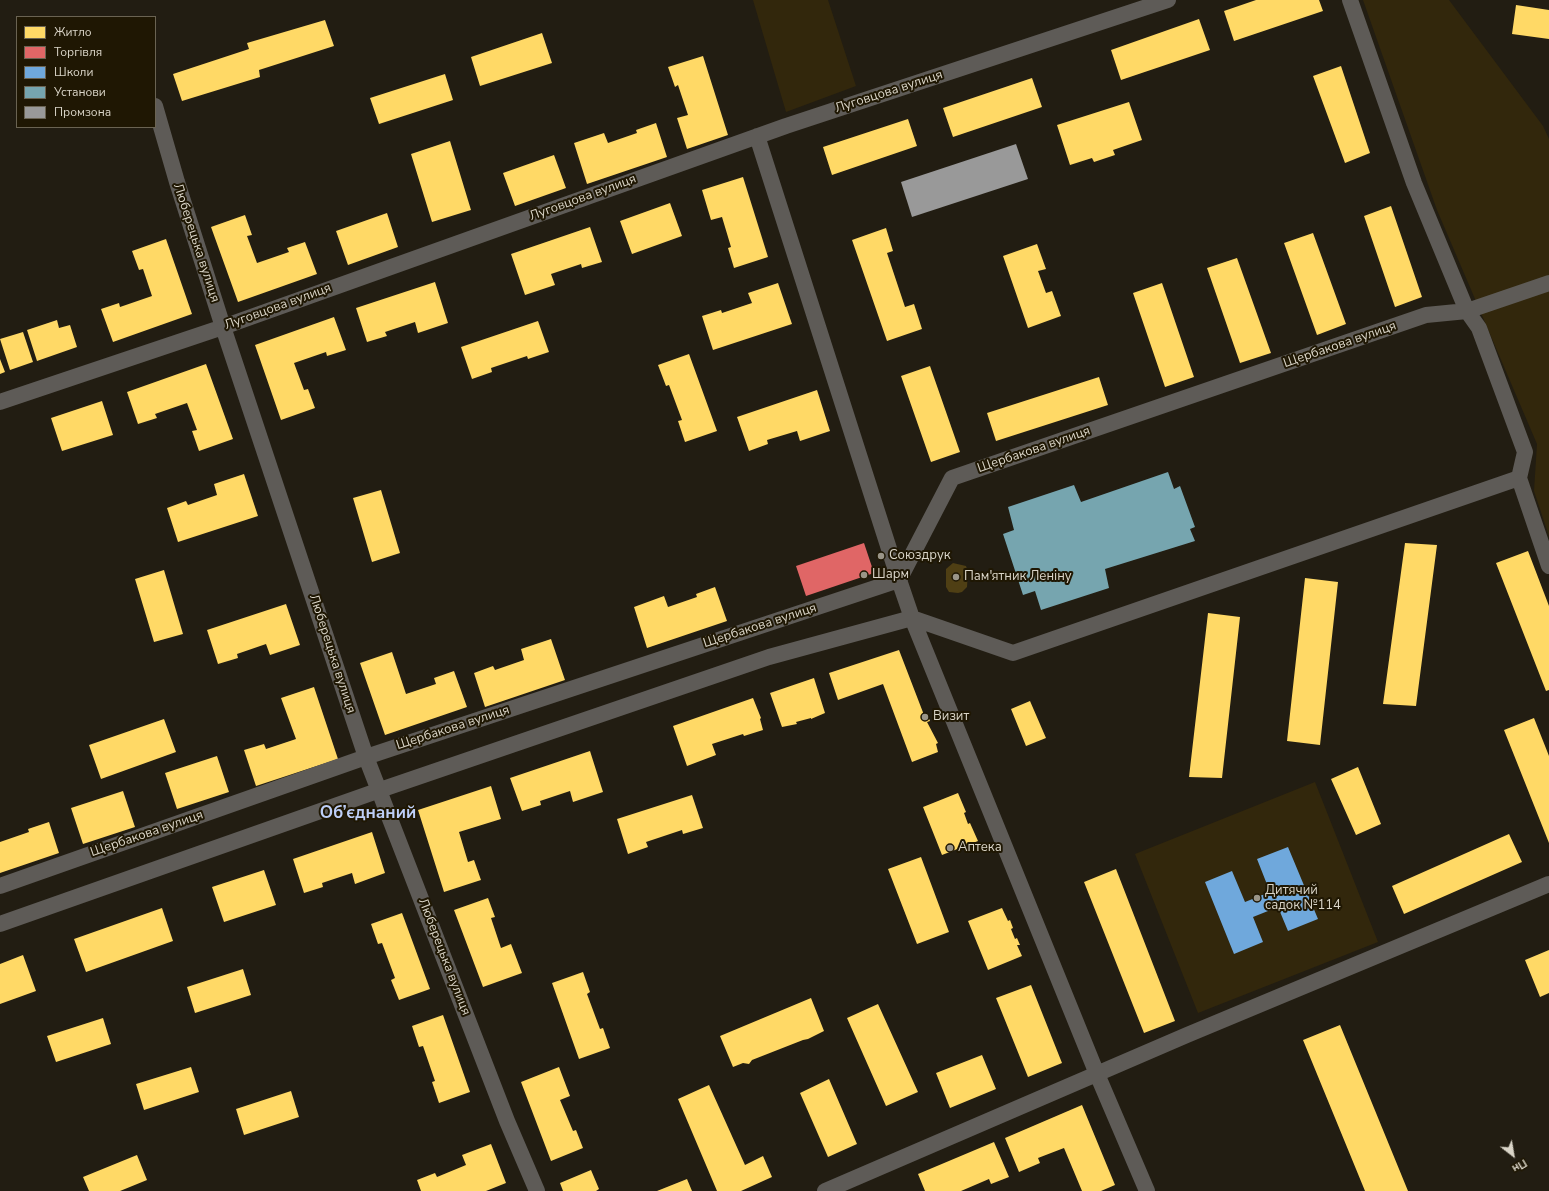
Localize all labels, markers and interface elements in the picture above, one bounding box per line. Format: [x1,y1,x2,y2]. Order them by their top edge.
legend [16,16,156,128]
text: Житло [54,24,92,40]
text: Торгівля [54,44,102,60]
text: Школи [54,64,94,80]
street label: Луговцова вулиця [833,67,945,117]
text: Установи [54,84,106,100]
text: Промзона [54,104,111,120]
street label: Луговцова вулиця [527,171,639,225]
street label: Люберецька вулиця [169,182,223,304]
street label: Луговцова вулиця [222,280,334,334]
street label: Щербакова вулиця [1282,318,1398,372]
street label: Щербакова вулиця [976,423,1092,477]
place label: Союздрук [889,548,951,564]
marker: Союздрук [876,551,886,561]
place label: Шарм [872,567,909,583]
place label: Пам'ятник Леніну [964,569,1072,585]
marker: Шарм [859,570,869,580]
marker: Пам'ятник Леніну [951,572,961,582]
street label: Люберецька вулиця [305,593,359,715]
street label: Щербакова вулиця [701,600,819,652]
street label: Щербакова вулиця [394,702,512,754]
place label: Визит [933,709,969,725]
marker: Визит [920,712,930,722]
district label: Об’єднаний [320,804,416,824]
street label: Щербакова вулиця [89,807,205,861]
place label: Аптека [958,840,1002,856]
marker: Аптека [945,843,955,853]
place label: Дитячий садок №114 [1265,883,1341,914]
marker: Дитячий садок №114 [1252,893,1262,903]
street label: Люберецька вулиця [414,896,474,1018]
north arrow [1493,1135,1533,1175]
text: Пн [1509,1155,1530,1176]

